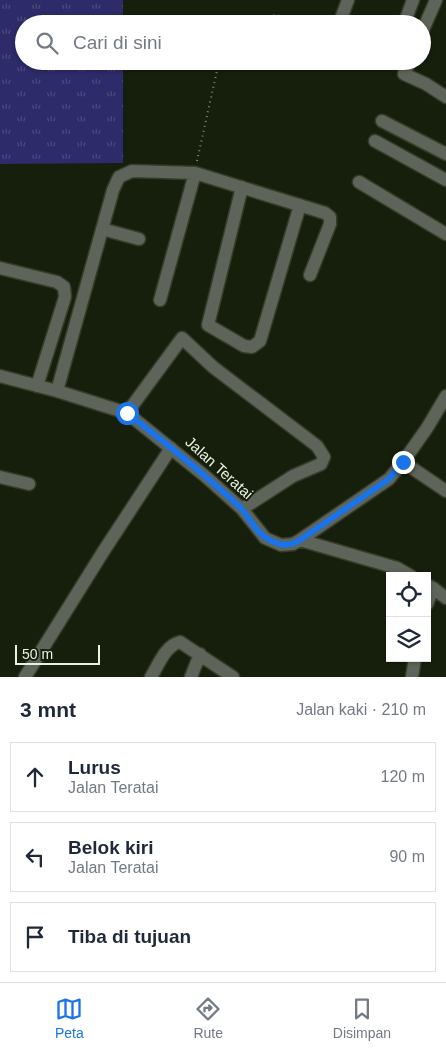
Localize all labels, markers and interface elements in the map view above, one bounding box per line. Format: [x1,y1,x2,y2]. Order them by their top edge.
search box [15,15,431,70]
icon: search [33,29,61,57]
text: Cari di sini [73,32,162,53]
route start [116,402,139,425]
street label: Jalan Teratai [182,433,257,502]
route end [392,451,415,474]
map controls [386,572,431,662]
button: locate [386,572,431,617]
button: layers [386,617,431,662]
scale bar [15,642,100,665]
text: 50 m [22,646,53,662]
text: 3 mnt [20,698,76,721]
text: Jalan kaki · 210 m [296,701,426,718]
text: Lurus [68,757,121,778]
icon: ahead [21,763,49,791]
text: 120 m [381,768,425,785]
text: Jalan Teratai [68,779,158,796]
text: Belok kiri [68,837,154,858]
icon: left [21,843,49,871]
text: 90 m [389,848,425,865]
text: Jalan Teratai [68,859,158,876]
icon: arrive [21,923,49,951]
text: Tiba di tujuan [68,926,191,947]
tab: Peta [55,995,84,1041]
tab: Rute [193,995,223,1041]
tab: Disimpan [333,995,391,1041]

